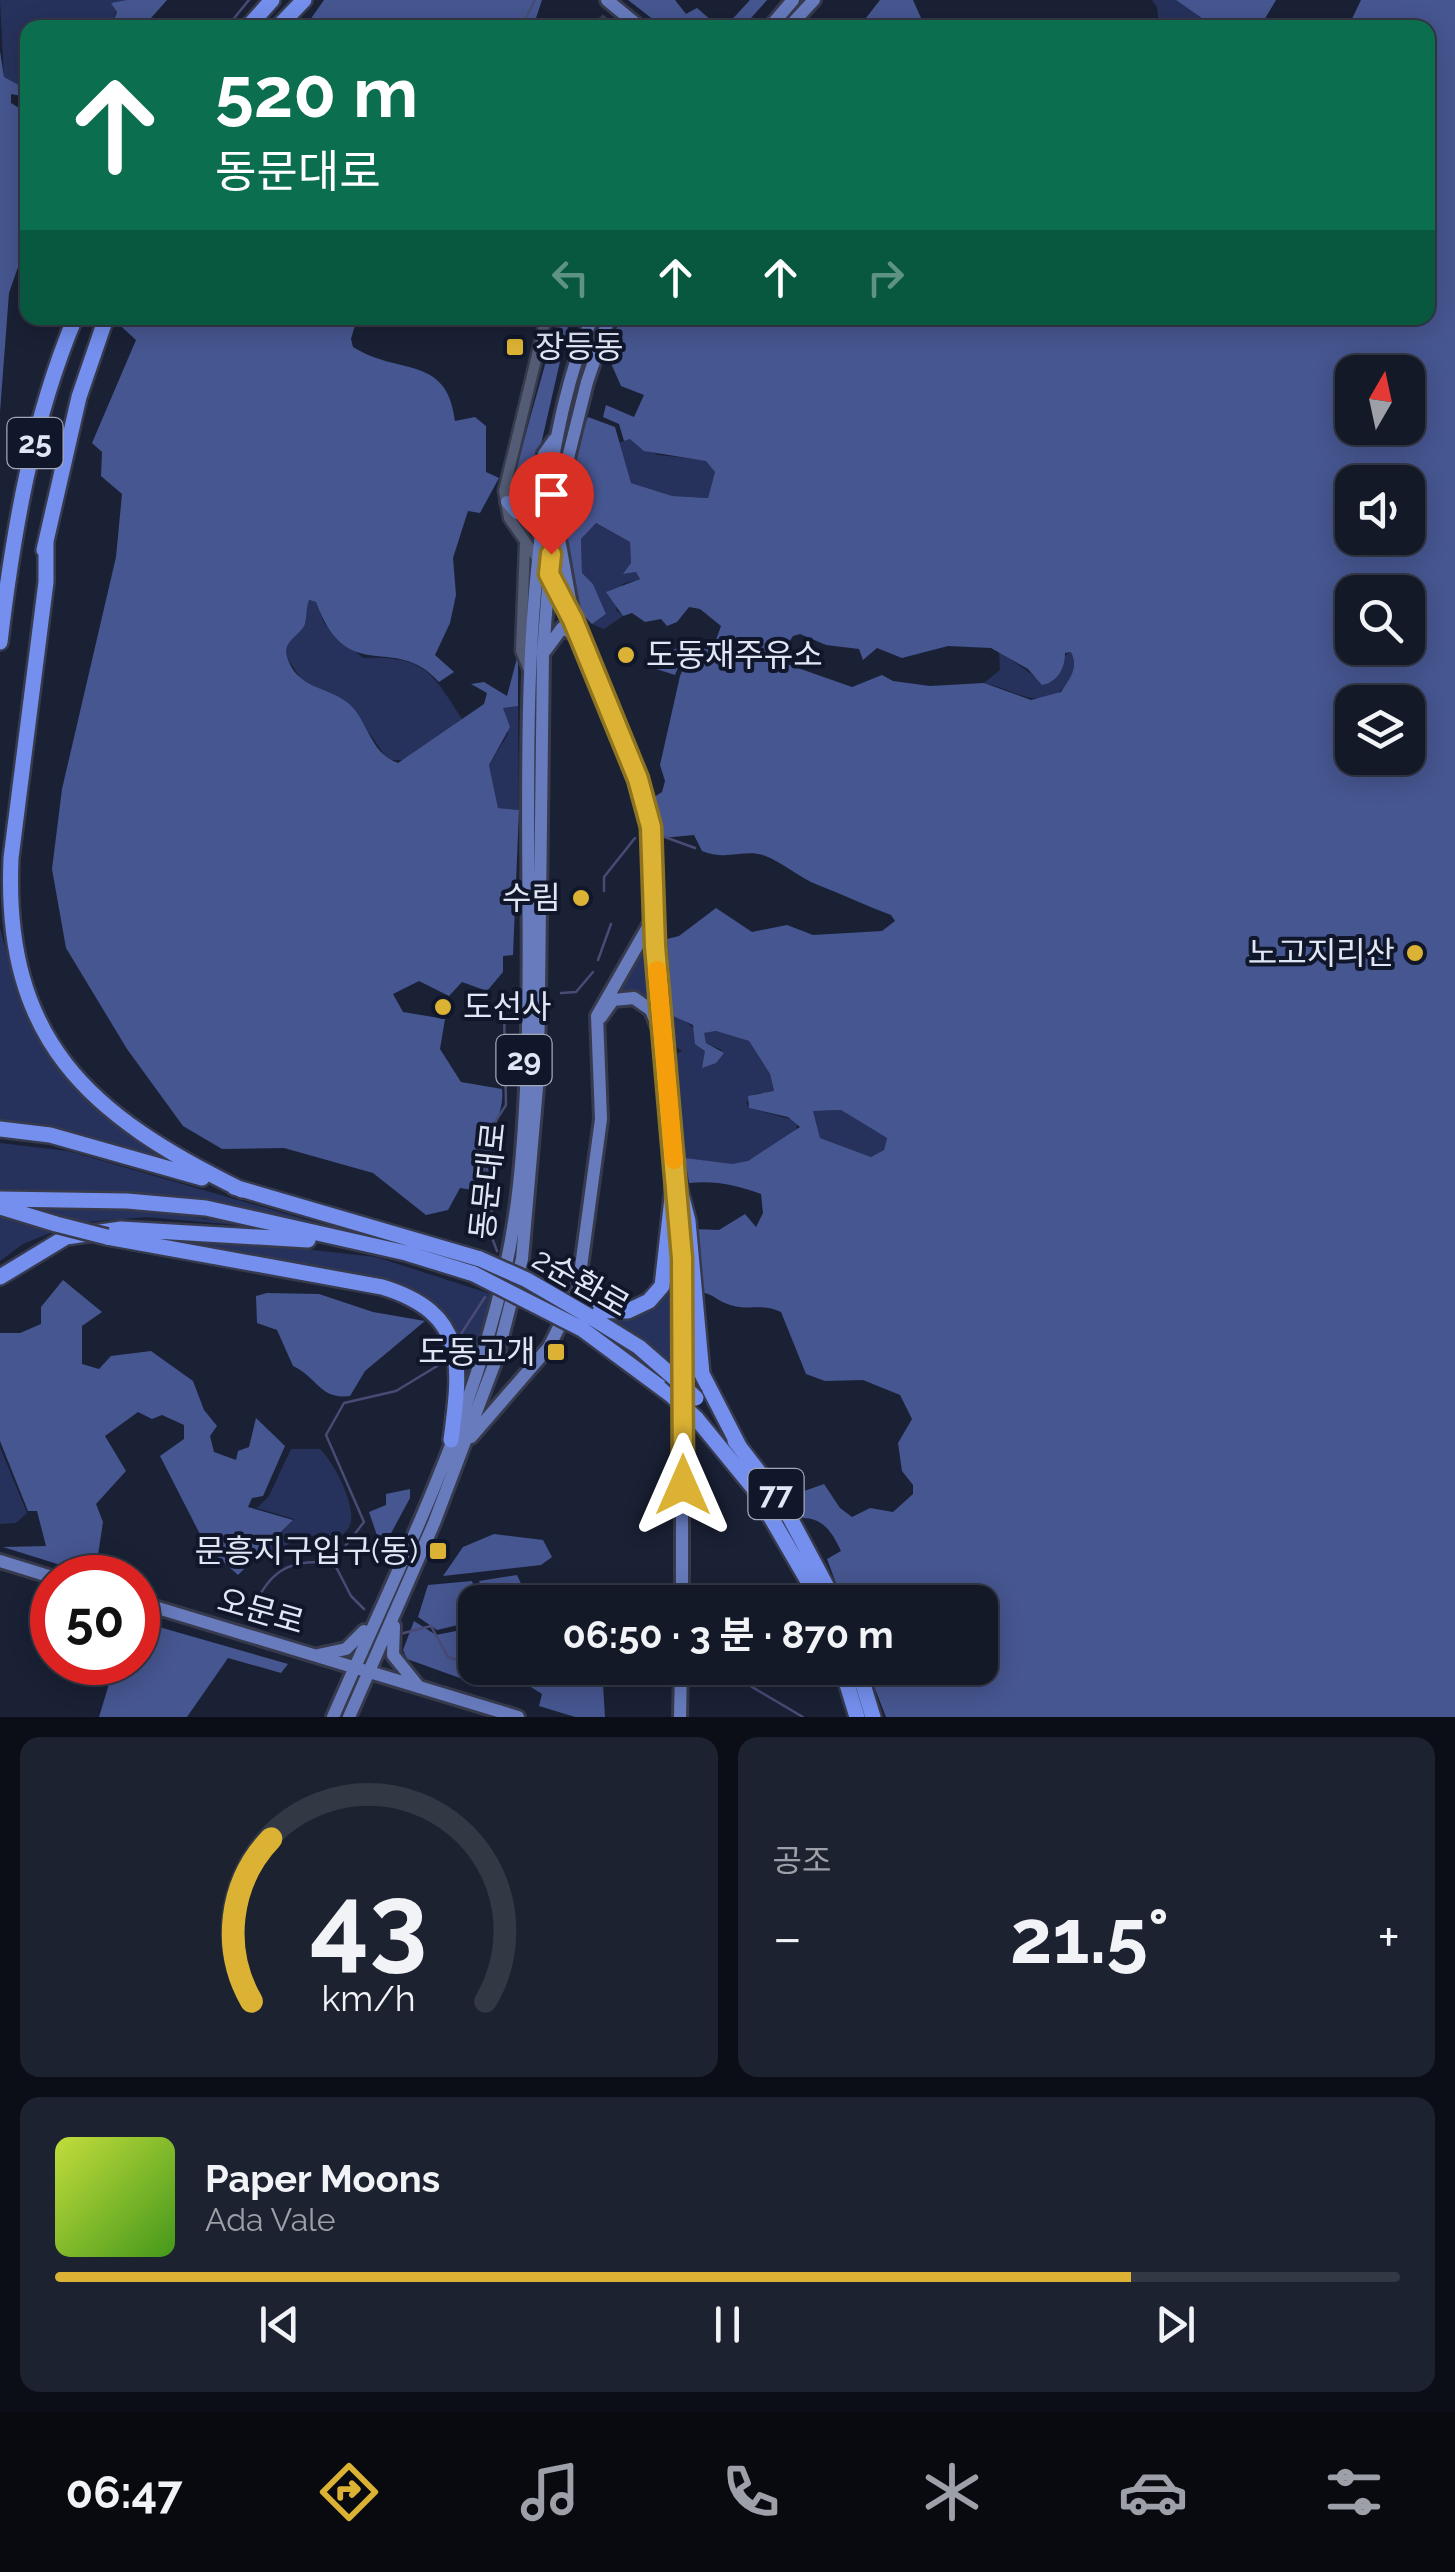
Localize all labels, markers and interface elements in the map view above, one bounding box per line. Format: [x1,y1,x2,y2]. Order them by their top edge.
text: 520 m [215,51,418,133]
icon: ahead [50,60,180,190]
text: 동문대로 [215,145,381,198]
icon: left [543,250,598,305]
icon: ahead [648,250,703,305]
icon: ahead [753,250,808,305]
icon: right [858,250,913,305]
place label: 장등동 [535,328,623,365]
marker: 장등동 [504,336,526,358]
north arrow [1335,355,1425,445]
map controls [1335,355,1425,775]
road number: 25 [8,418,62,468]
pin [509,452,594,555]
button: sound [1335,465,1425,555]
icon: arrive [524,467,579,522]
button: search [1335,575,1425,665]
place label: 도동재주유소 [646,636,823,673]
marker: 도동재주유소 [615,644,637,666]
button: layers [1335,685,1425,775]
place label: 수림 [502,879,561,916]
marker: 수림 [570,887,592,909]
place label: 노고지리산 [1248,934,1395,971]
marker: 노고지리산 [1404,942,1426,964]
place label: 도선사 [463,988,551,1025]
marker: 도선사 [432,996,454,1018]
road number: 29 [496,1035,552,1085]
street label: 동문대로 [463,1120,512,1241]
street label: 2순환로 [527,1239,636,1324]
place label: 도동고개 [418,1333,536,1370]
marker: 도동고개 [545,1341,567,1363]
position arrow [631,1433,735,1537]
road number: 77 [748,1469,804,1519]
place label: 문흥지구입구(동) [195,1532,418,1569]
marker: 문흥지구입구(동) [427,1540,449,1562]
speed limit sign: 50 [30,1555,160,1685]
street label: 오문로 [214,1581,309,1640]
text: 06:50 · 3 분 · 870 m [562,1612,894,1657]
text: 공조 [773,1842,831,1879]
text: 43 [310,1861,427,1983]
text: 21.5° [1010,1892,1169,1981]
text: − [773,1905,802,1970]
text: + [1377,1905,1400,1970]
text: km/h [322,1977,416,2019]
text: Paper Moons [205,2156,440,2201]
text: Ada Vale [205,2201,336,2238]
icon: previous [252,2297,307,2352]
icon: pause [700,2297,755,2352]
icon: next [1148,2297,1203,2352]
icon: directions [314,2457,384,2527]
icon: music [515,2457,585,2527]
icon: phone [716,2457,786,2527]
icon: climate [917,2457,987,2527]
icon: car [1118,2457,1188,2527]
icon: filters [1319,2457,1389,2527]
text: 06:47 [66,2466,183,2519]

